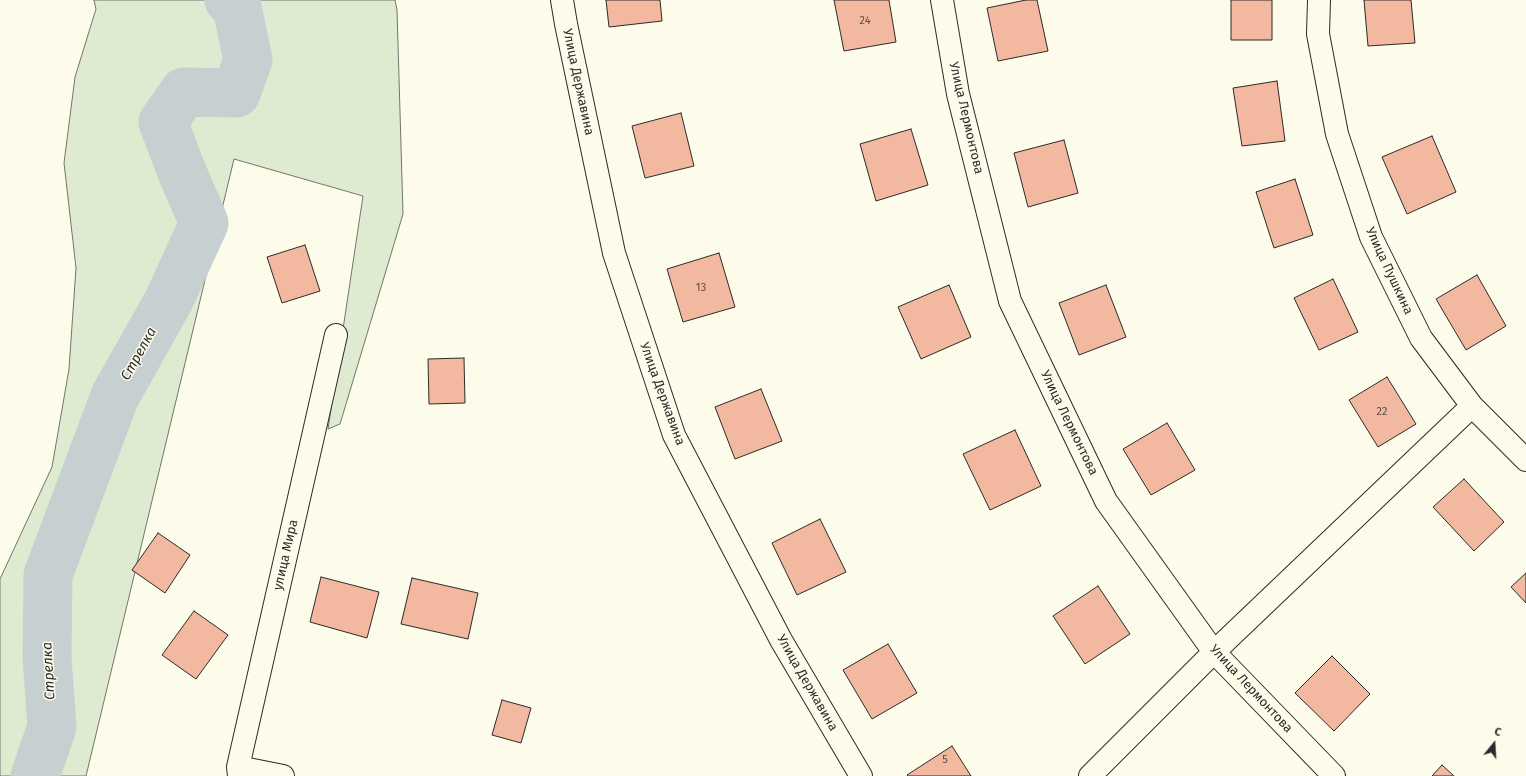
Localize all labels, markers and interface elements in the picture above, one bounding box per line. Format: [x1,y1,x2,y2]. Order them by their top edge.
house number: 24 [860,14,870,28]
street label: Улица Державина [559,27,597,137]
street label: Улица Лермонтова [946,60,986,176]
street label: Улица Пушкина [1362,225,1416,317]
house number: 13 [696,281,706,295]
water label: Стрелка [118,325,160,383]
street label: Улица Державина [636,340,688,448]
street label: Улица Лермонтова [1037,368,1101,478]
house number: 22 [1377,405,1387,419]
street label: улица Мира [270,518,302,592]
street label: Улица Державина [773,632,841,734]
water label: Стрелка [39,642,59,700]
street label: Улица Лермонтова [1206,642,1296,736]
north arrow [1474,724,1514,764]
text: С [1493,725,1503,739]
house number: 5 [942,753,948,767]

